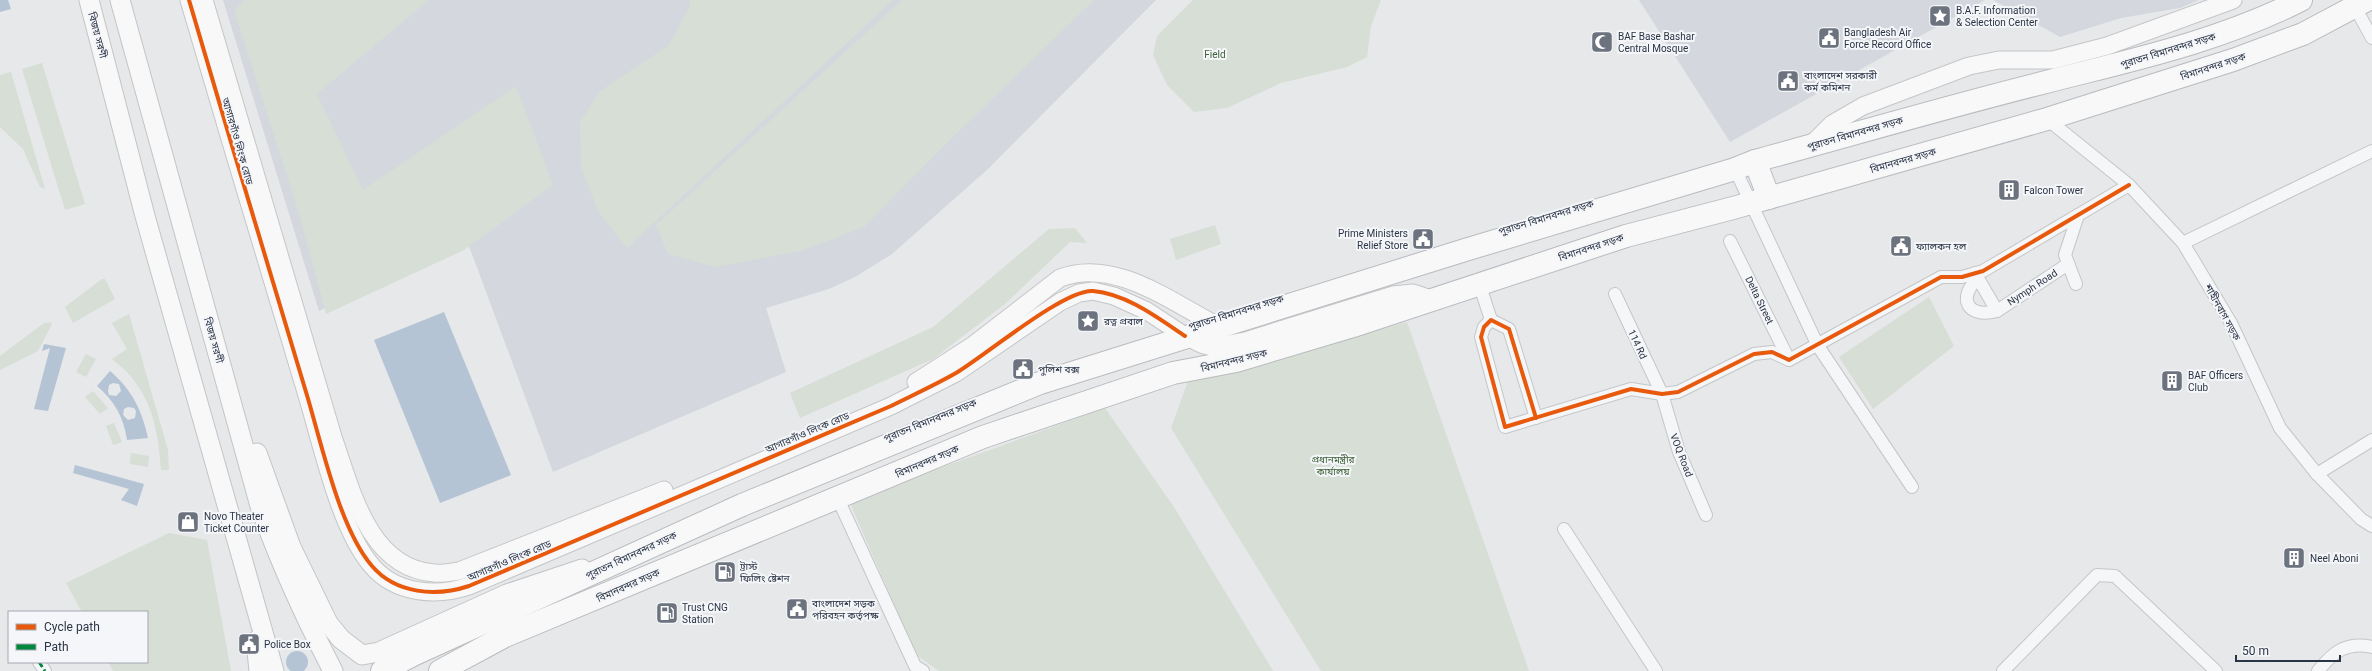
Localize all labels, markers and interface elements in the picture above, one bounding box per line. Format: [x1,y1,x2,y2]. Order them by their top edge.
place icon: B.A.F. Information & Selection Center [1927,3,1953,29]
place label: B.A.F. Information & Selection Center [1956,5,2038,28]
street label: বিজয় সরণী [86,10,109,60]
public building icon: Bangladesh Air Force Record Office [1816,25,1842,51]
place label: Bangladesh Air Force Record Office [1844,27,1931,50]
mosque icon: BAF Base Bashar Central Mosque [1589,29,1615,55]
street label: পুরাতন বিমানবন্দর সড়ক [2119,30,2217,70]
place label: BAF Base Bashar Central Mosque [1618,31,1695,54]
park label: Field [1204,49,1226,60]
street label: বিমানবন্দর সড়ক [2179,50,2247,82]
public building icon: বাংলাদেশ সরকারী কর্ম কমিশন [1775,68,1801,94]
place label: বাংলাদেশ সরকারী কর্ম কমিশন [1803,70,1877,93]
street label: আগারগাঁও লিংক রোড [220,95,255,187]
street label: পুরাতন বিমানবন্দর সড়ক [1806,114,1905,153]
street label: বিমানবন্দর সড়ক [1868,146,1938,175]
building icon: Falcon Tower [1996,177,2022,203]
place label: Falcon Tower [2024,185,2084,196]
street label: পুরাতন বিমানবন্দর সড়ক [1497,197,1596,238]
public building icon: Prime Ministers Relief Store [1410,226,1436,252]
place label: Prime Ministers Relief Store [1338,228,1408,251]
street label: বিমানবন্দর সড়ক [1556,231,1626,263]
public building icon: ফ্যালকন হল [1888,233,1914,259]
place label: ফ্যালকন হল [1915,241,1967,252]
street label: Nymph Road [2005,267,2059,308]
street label: Delta Street [1743,274,1776,326]
street label: শাহীনবাগ সড়ক [2202,281,2243,343]
street label: পুরাতন বিমানবন্দর সড়ক [1187,292,1286,333]
place icon: রত্ন প্রবাল [1075,308,1101,334]
street label: বিজয় সরণী [201,315,225,365]
place label: রত্ন প্রবাল [1103,316,1144,327]
street label: 114 Rd [1626,328,1649,361]
street label: বিমানবন্দর সড়ক [1199,347,1269,374]
public building icon: পুলিশ বক্স [1010,356,1036,382]
place label: পুলিশ বক্স [1038,364,1080,376]
building icon: BAF Officers Club [2159,368,2185,394]
place label: BAF Officers Club [2188,370,2243,393]
street label: পুরাতন বিমানবন্দর সড়ক [882,396,979,445]
street label: আগারগাঁও লিংক রোড [763,409,852,455]
street label: VOQ Road [1668,432,1695,478]
street label: বিমানবন্দর সড়ক [893,443,961,480]
park label: প্রধানমন্ত্রীর কার্যালয় [1311,454,1356,477]
shop icon: Novo Theater Ticket Counter [175,509,201,535]
place label: Novo Theater Ticket Counter [204,511,269,534]
street label: পুরাতন বিমানবন্দর সড়ক [584,529,680,582]
street label: আগারগাঁও লিংক রোড [465,537,554,583]
building icon: Neel Aboni [2281,545,2307,571]
place label: Neel Aboni [2310,553,2358,564]
fuel station icon: ট্রাস্ট ফিলিং ষ্টেশন [712,559,738,585]
place label: ট্রাস্ট ফিলিং ষ্টেশন [739,561,791,584]
street label: বিমানবন্দর সড়ক [594,566,662,605]
public building icon: বাংলাদেশ সড়ক পরিবহন কর্তৃপক্ষ [784,596,810,622]
place label: বাংলাদেশ সড়ক পরিবহন কর্তৃপক্ষ [811,598,879,621]
fuel station icon: Trust CNG Station [654,600,680,626]
place label: Trust CNG Station [682,602,728,625]
legend [8,611,148,663]
text: Cycle path [44,620,100,634]
public building icon: Police Box [236,631,262,657]
scale bar [2236,637,2340,663]
place label: Police Box [264,639,311,650]
text: Path [44,640,69,654]
text: 50 m [2242,644,2269,658]

